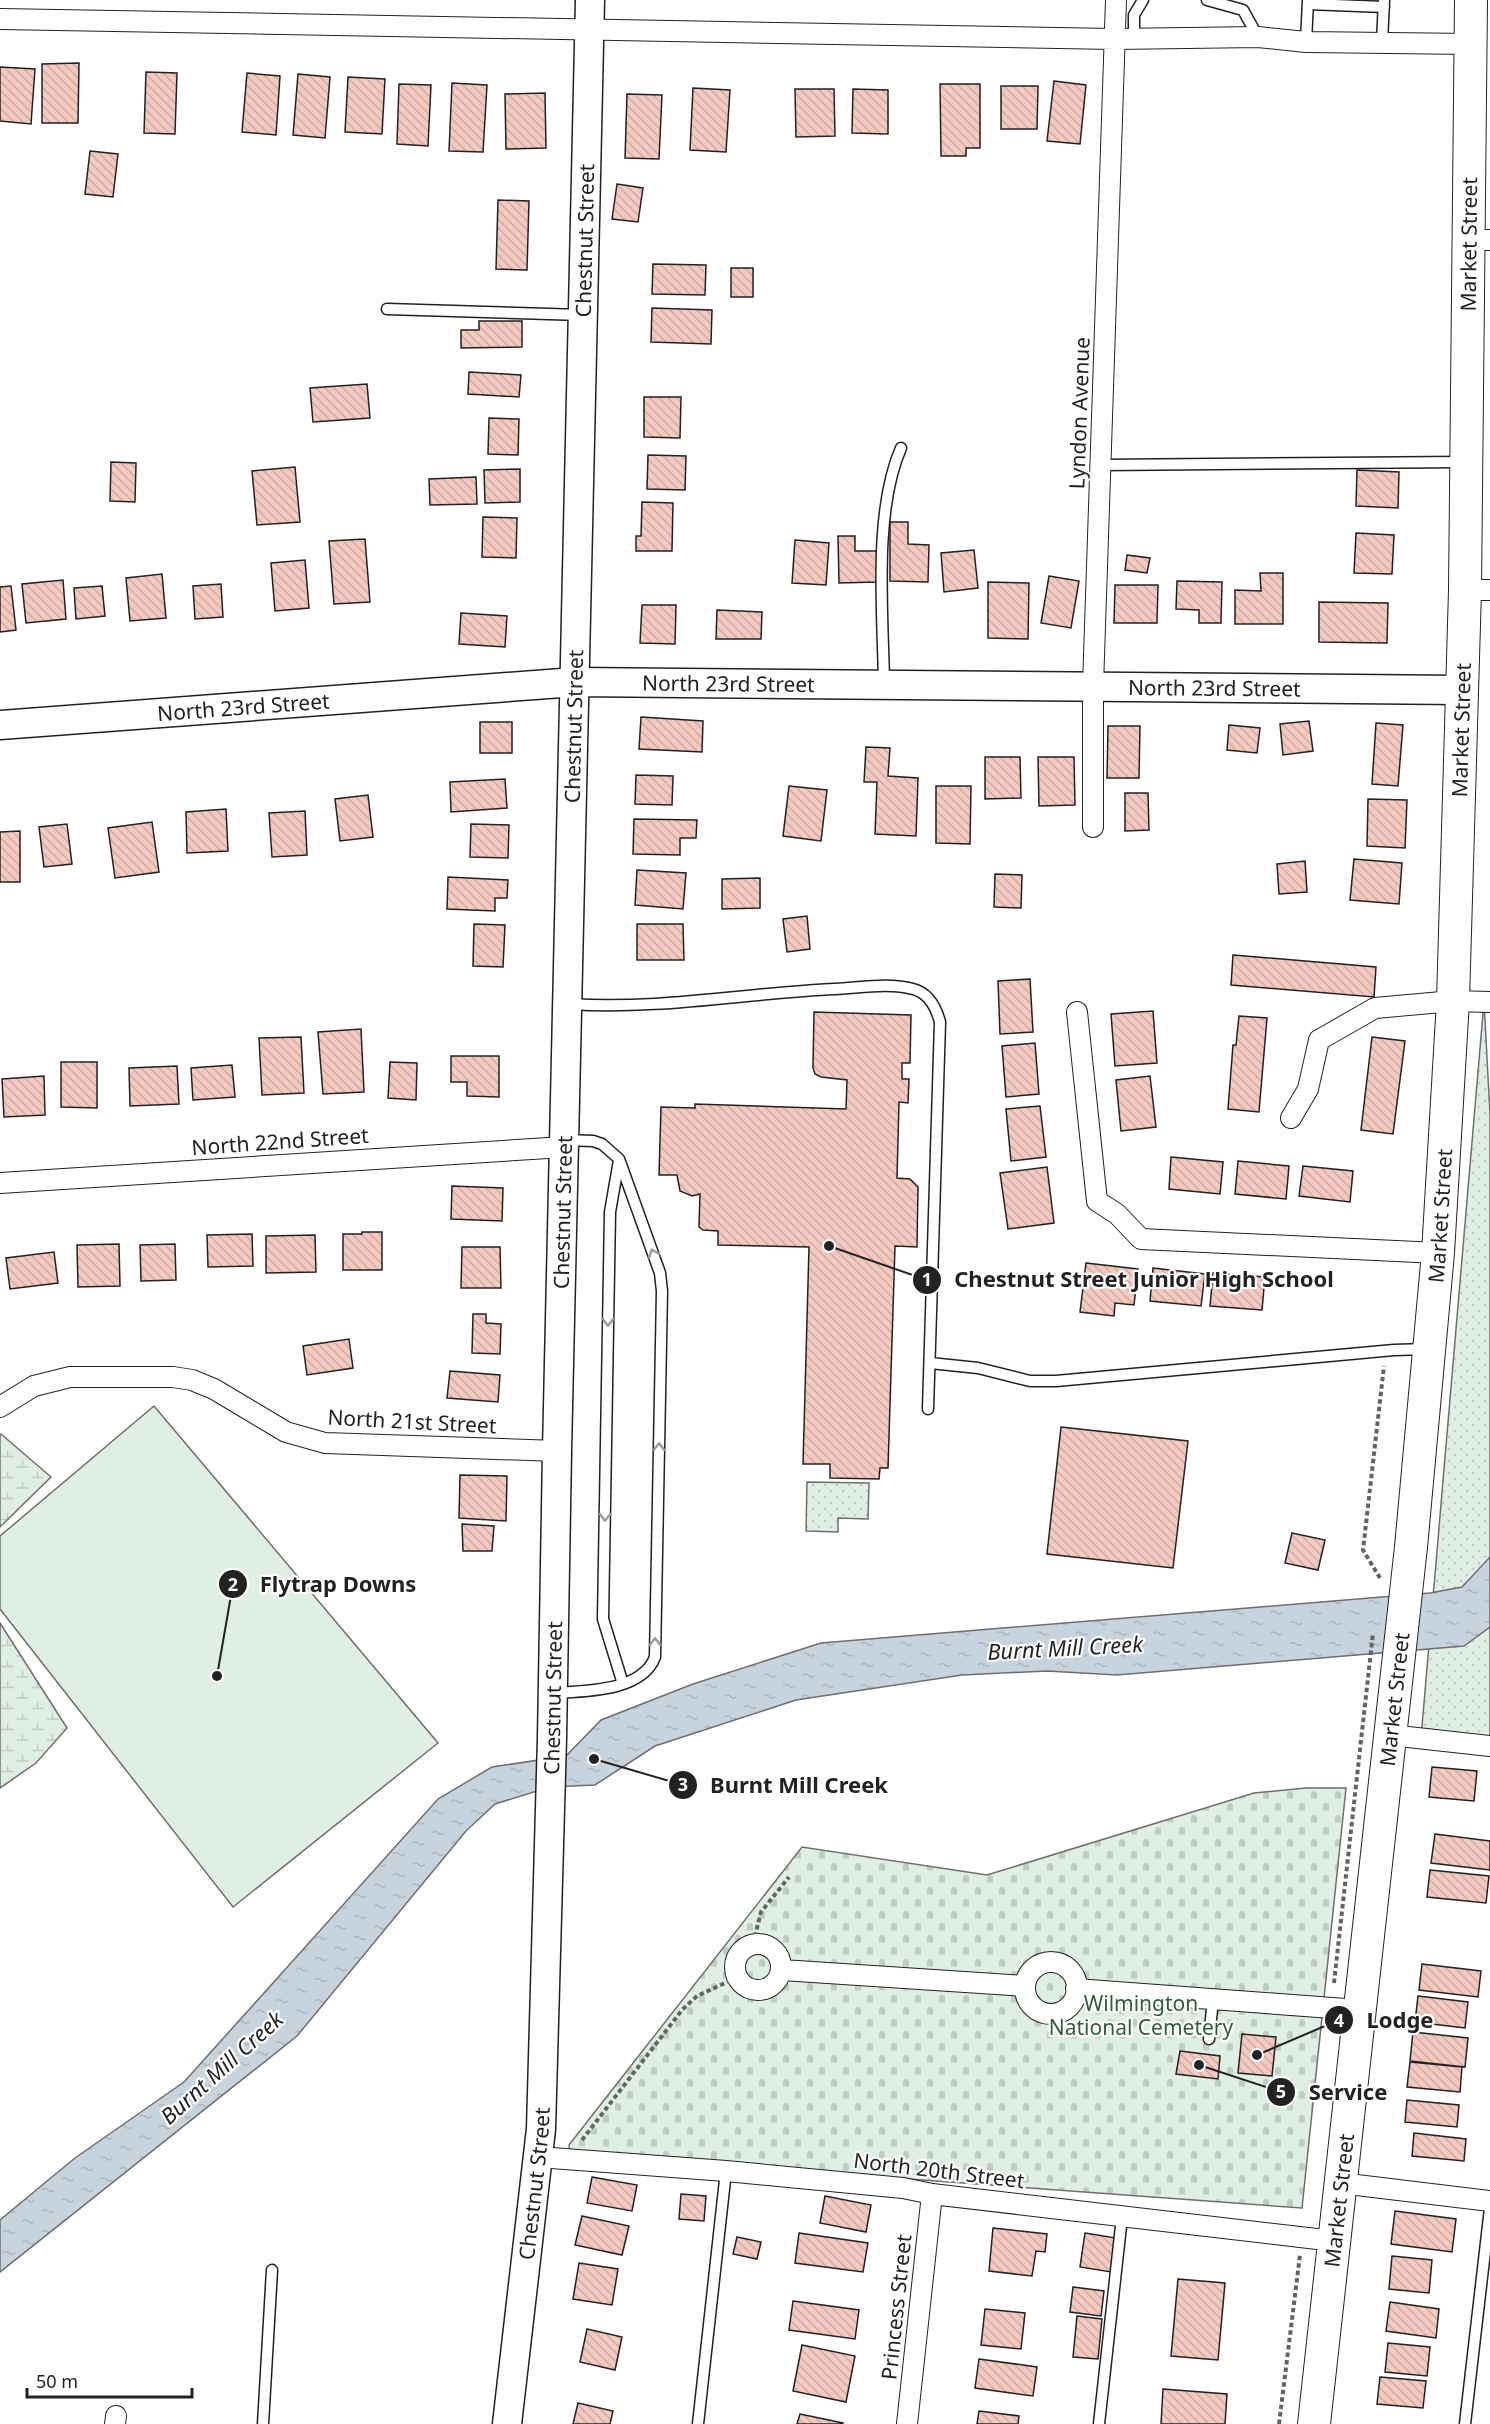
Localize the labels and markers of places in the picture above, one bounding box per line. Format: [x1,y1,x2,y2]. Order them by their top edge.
callout: Chestnut Street Junior High School [912,1260,1346,1300]
callout: Flytrap Downs [218,1564,428,1604]
callout: Burnt Mill Creek [668,1765,900,1805]
callout: Lodge [1324,2000,1445,2040]
callout: Service [1266,2072,1399,2112]

